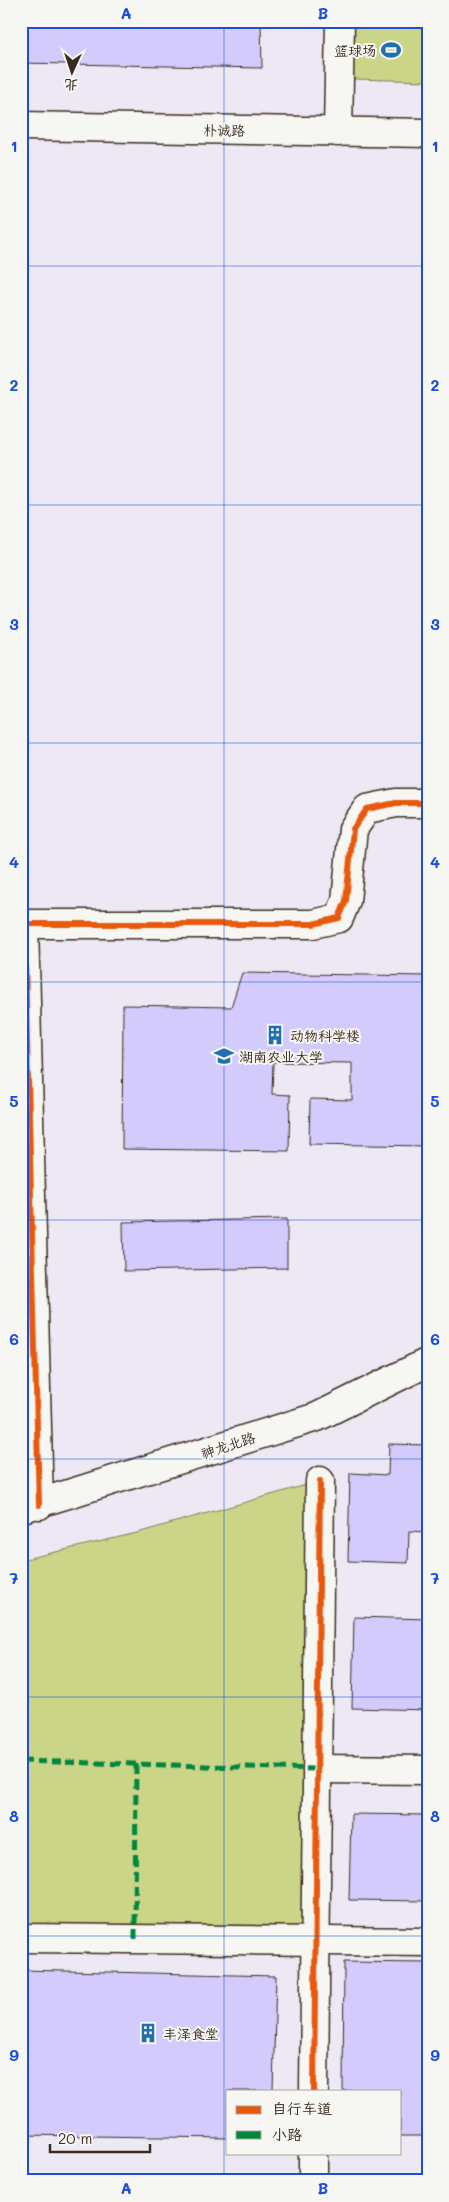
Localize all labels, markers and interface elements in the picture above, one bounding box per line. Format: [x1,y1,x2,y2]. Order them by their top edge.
text: A [120,2,132,23]
text: B [318,2,328,23]
sports icon: 篮球场 [380,39,402,61]
place label: 篮球场 [334,41,376,60]
north arrow [48,48,98,98]
text: 北 [64,76,79,95]
street label: 朴诚路 [203,120,245,140]
text: 1 [10,135,18,156]
text: 1 [431,135,439,156]
text: 2 [10,374,19,395]
text: 2 [431,374,440,395]
text: 3 [9,613,19,634]
text: 3 [430,613,440,634]
text: 4 [9,851,19,872]
text: 4 [430,851,440,872]
building icon: 动物科学楼 [264,1024,286,1046]
place label: 动物科学楼 [290,1026,360,1045]
school or university icon: 湖南农业大学 [213,1045,235,1067]
place label: 湖南农业大学 [239,1047,323,1066]
text: 5 [9,1090,19,1111]
text: 5 [430,1090,440,1111]
text: 6 [9,1328,19,1349]
text: 6 [430,1328,440,1349]
street label: 神龙北路 [198,1427,258,1463]
text: 7 [10,1567,19,1588]
text: 7 [431,1567,440,1588]
text: 8 [9,1805,19,1826]
text: 8 [430,1805,440,1826]
building icon: 丰泽食堂 [137,2022,159,2044]
place label: 丰泽食堂 [163,2024,219,2043]
text: 9 [9,2044,19,2065]
text: 9 [430,2044,440,2065]
legend [226,2090,402,2154]
text: 自行车道 [272,2098,332,2118]
scale bar [50,2122,150,2154]
text: 小路 [272,2124,302,2144]
text: 20 m [58,2128,92,2148]
text: A [120,2177,132,2198]
text: B [318,2177,328,2198]

